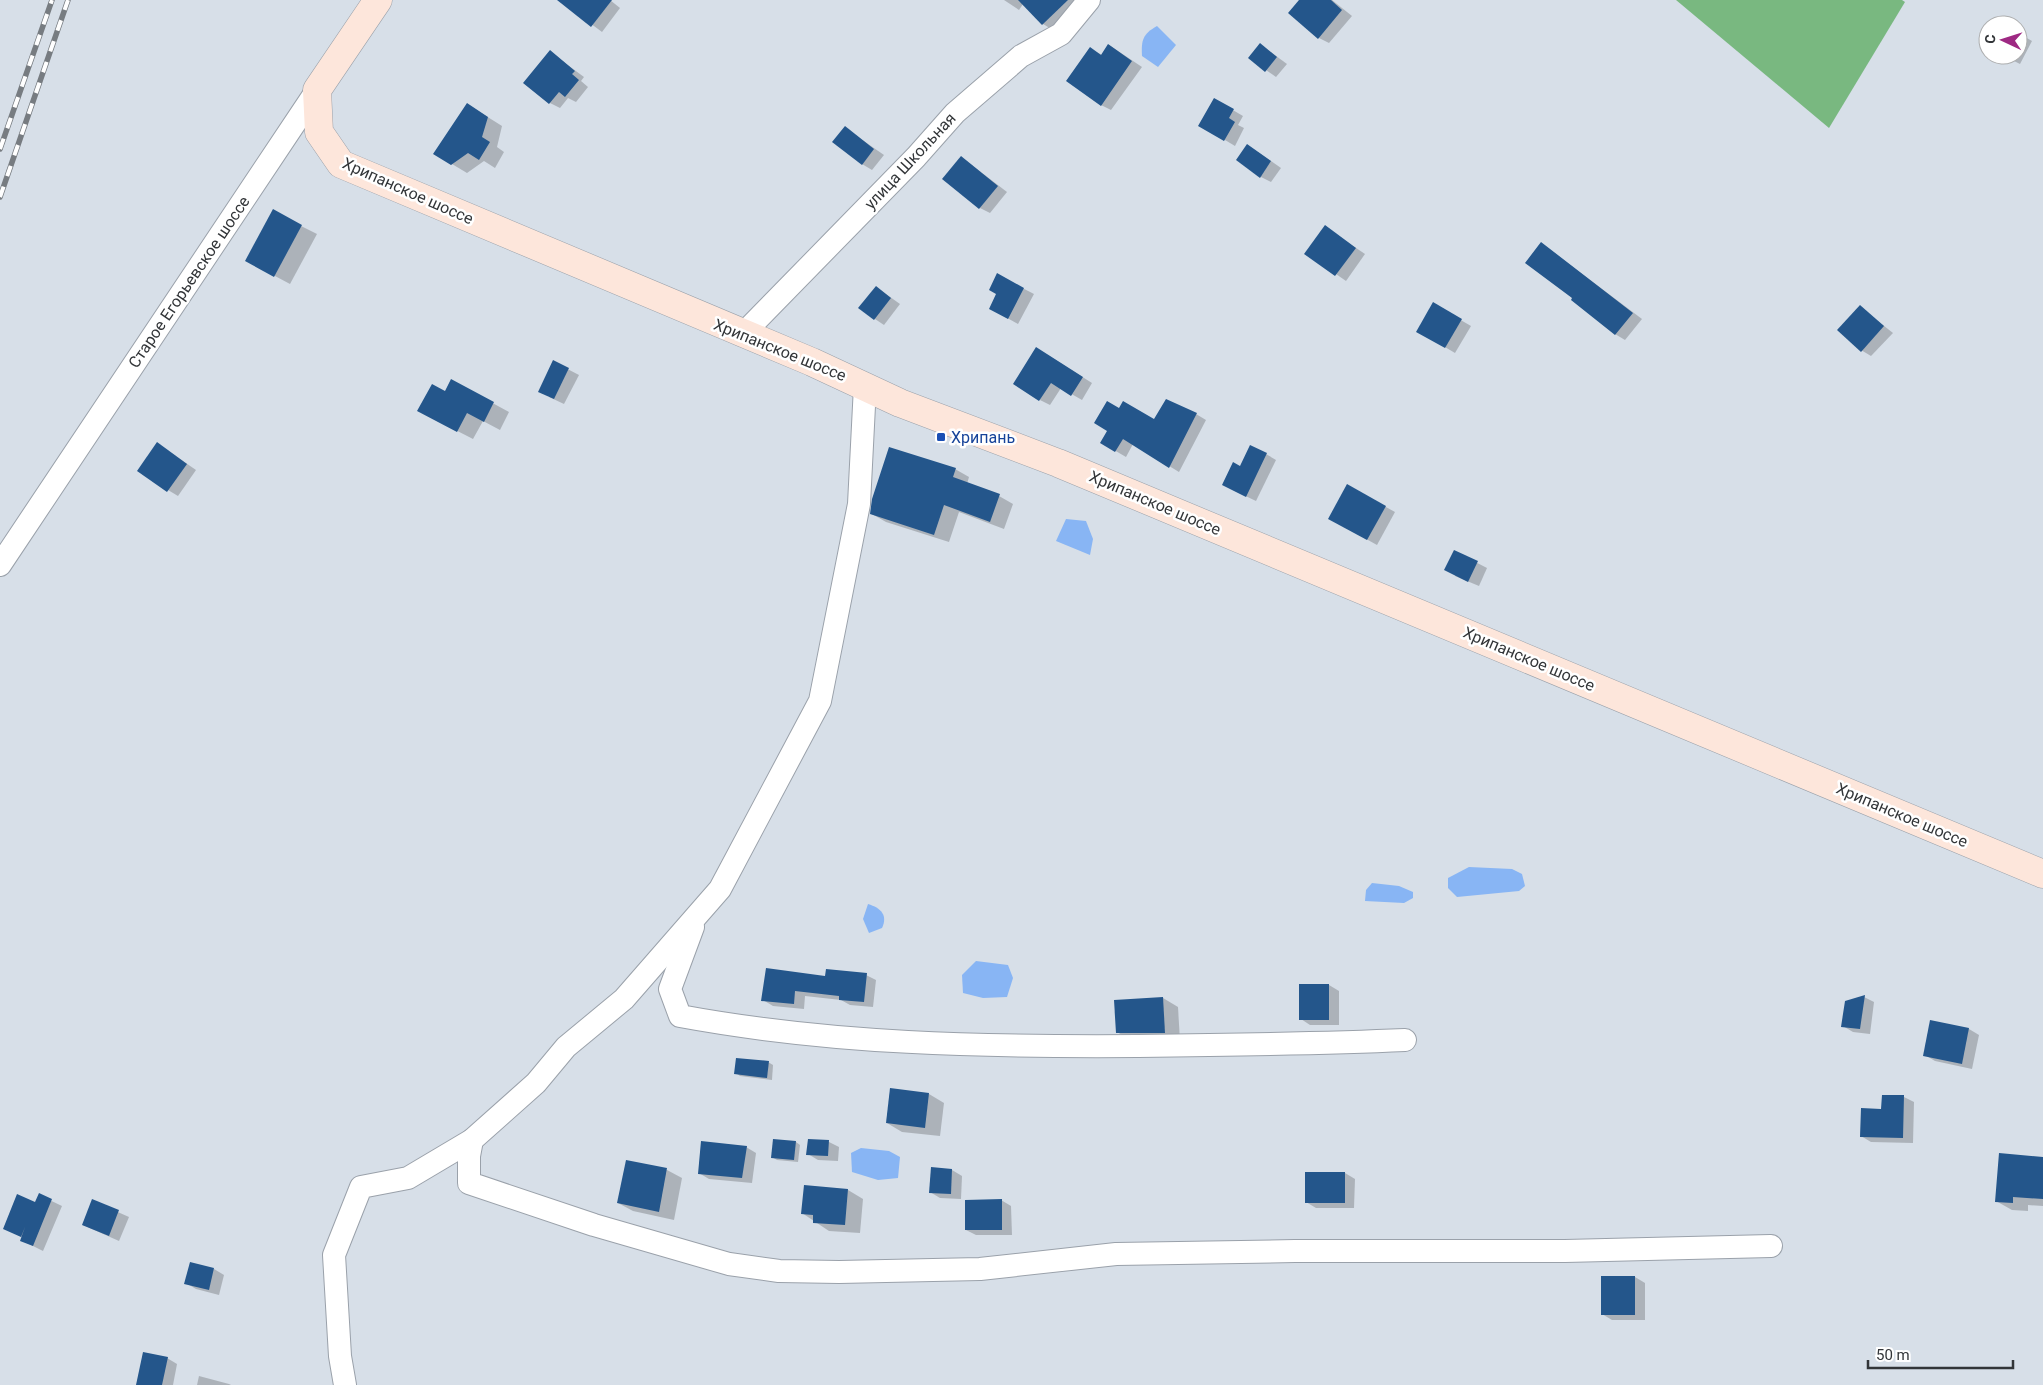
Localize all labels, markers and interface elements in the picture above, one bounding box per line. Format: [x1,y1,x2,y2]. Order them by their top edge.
north arrow [1978,15,2028,65]
text: С [1982,34,1998,44]
street label: улица Школьная [860,109,960,213]
street label: Хрипанское шоссе [340,154,476,228]
street label: Старое Егорьевское шоссе [124,193,254,371]
street label: Хрипанское шоссе [711,315,849,385]
place label: Хрипань [951,428,1015,447]
marker: Хрипань [935,431,947,443]
street label: Хрипанское шоссе [1086,467,1224,539]
street label: Хрипанское шоссе [1460,623,1598,695]
street label: Хрипанское шоссе [1833,779,1971,851]
scale bar [1868,1338,2013,1370]
text: 50 m [1876,1346,1910,1364]

